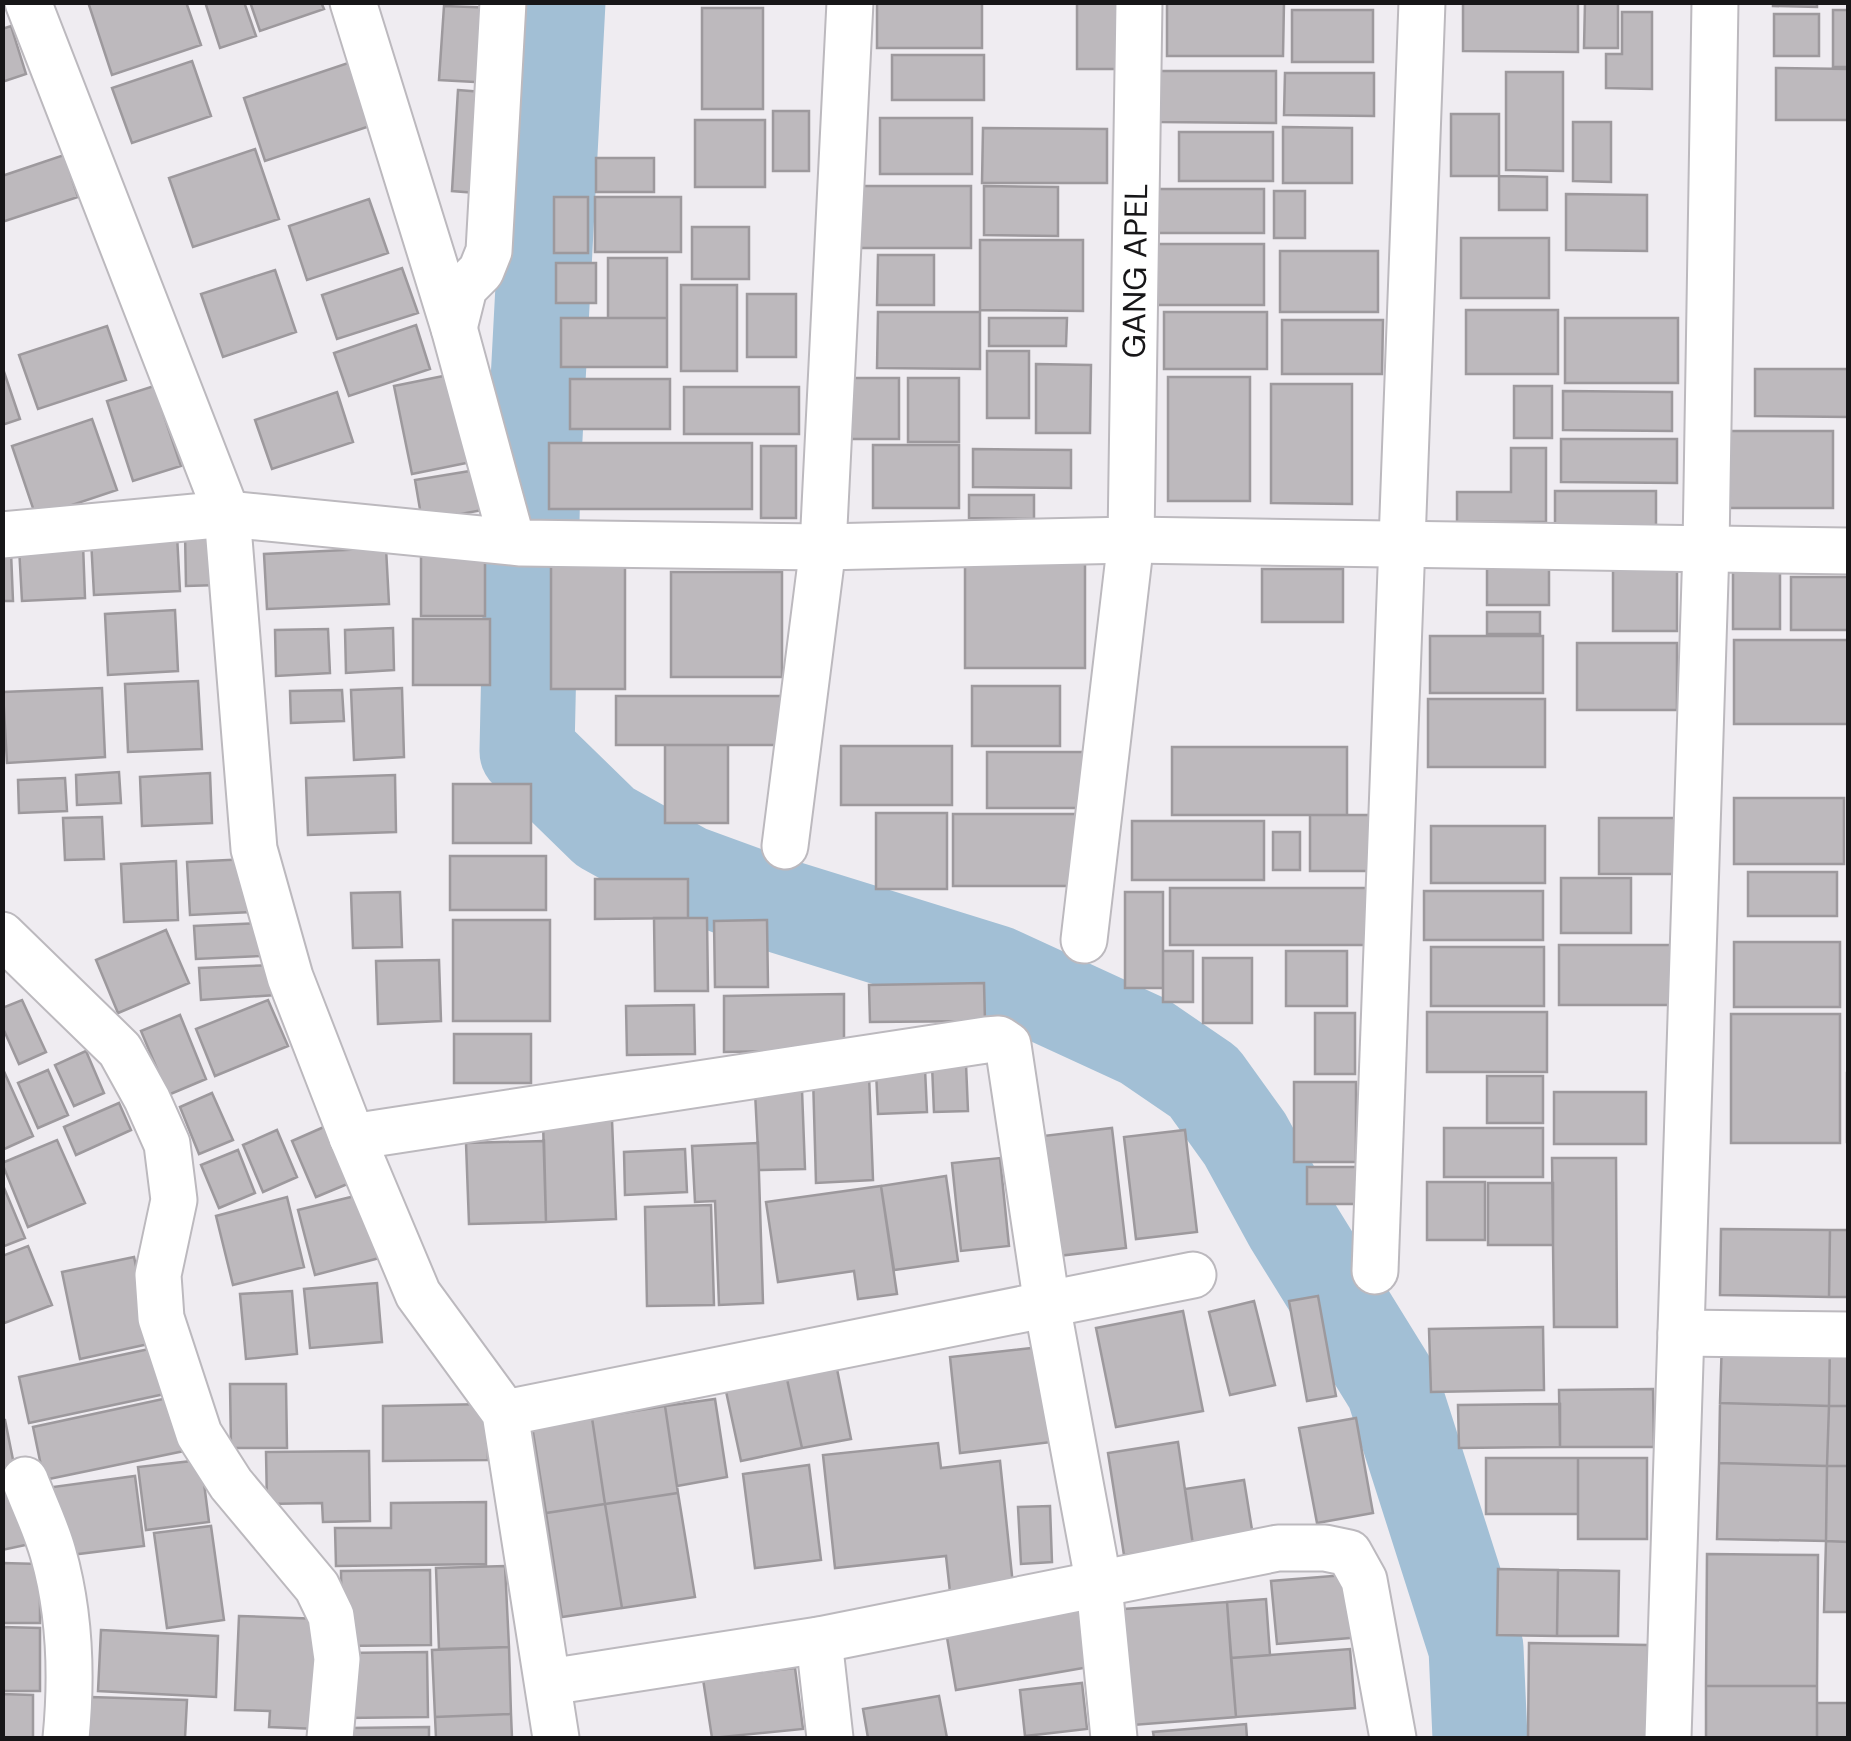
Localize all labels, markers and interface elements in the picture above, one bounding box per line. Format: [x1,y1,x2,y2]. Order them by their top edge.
street label: GANG APEL [1113,183,1157,359]

